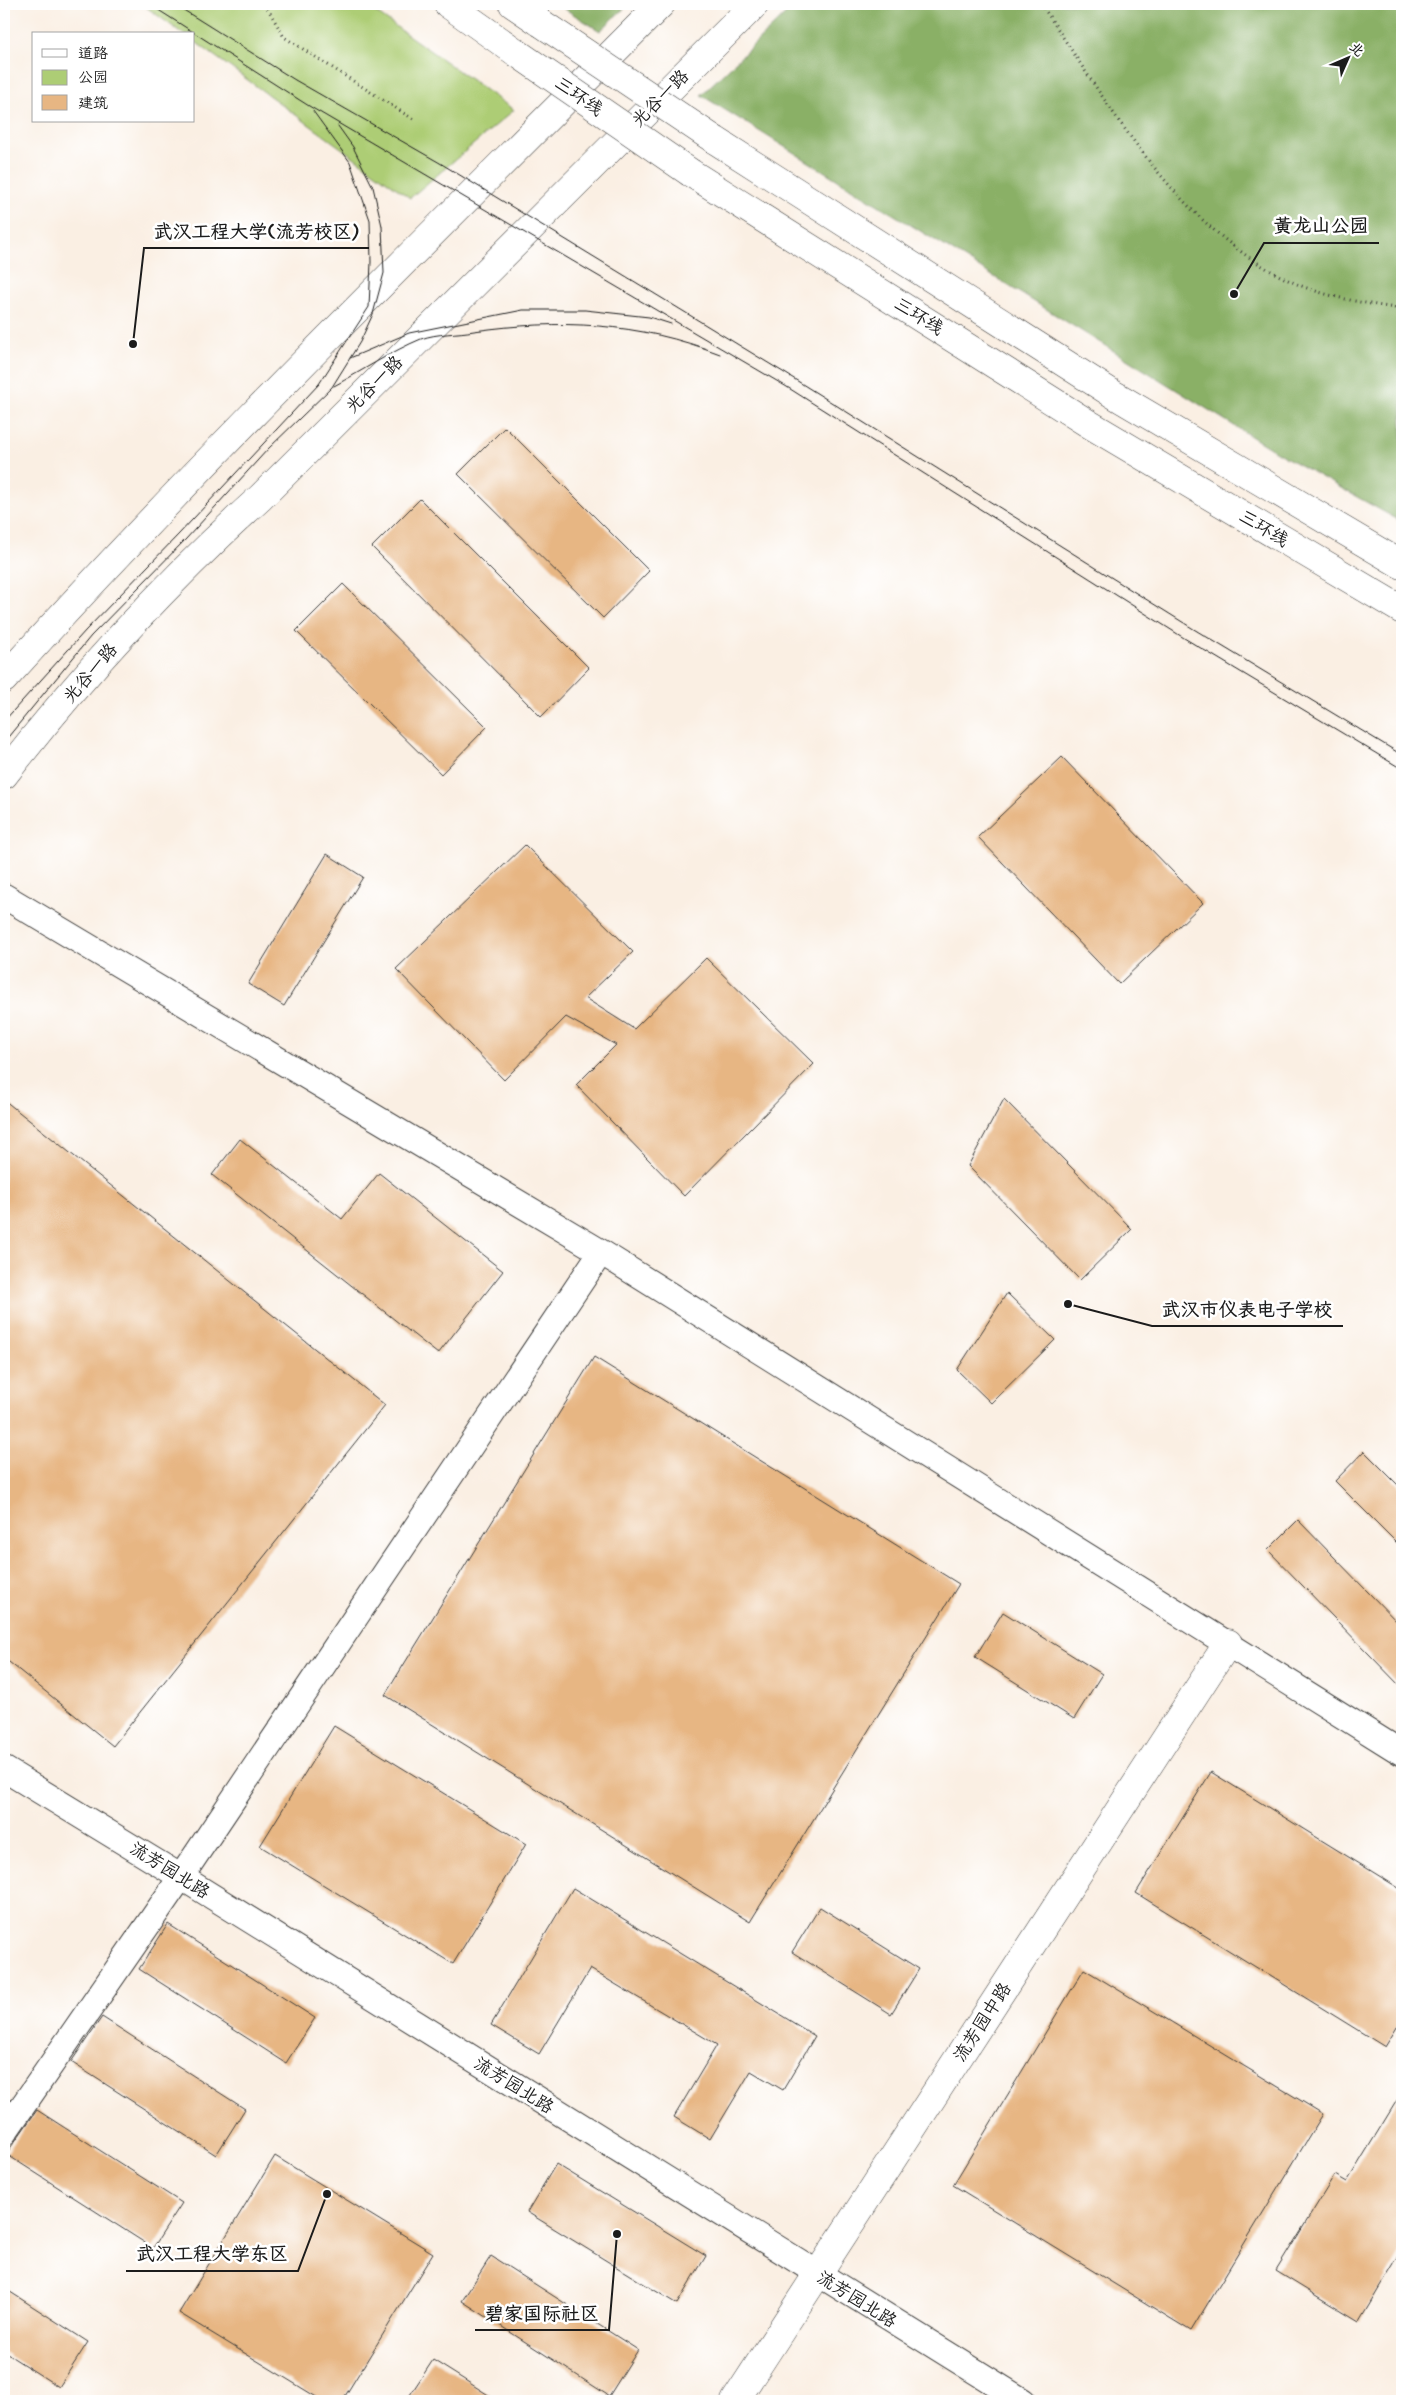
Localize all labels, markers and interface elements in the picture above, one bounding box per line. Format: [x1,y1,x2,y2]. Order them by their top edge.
legend [32,32,195,122]
north arrow [1324,32,1374,82]
text: 北 [1345,38,1368,61]
text: 道路 [78,44,108,64]
street label: 光谷一路 [627,65,695,133]
text: 公园 [78,68,108,88]
street label: 三环线 [549,72,607,122]
text: 建筑 [78,94,108,114]
callout: 黄龙山公园 [1264,209,1379,243]
callout: 武汉工程大学(流芳校区) [144,214,369,248]
text: 黄龙山公园 [1273,214,1369,239]
text: 武汉工程大学(流芳校区) [154,220,359,245]
street label: 三环线 [889,292,948,341]
street label: 光谷一路 [341,351,409,419]
street label: 三环线 [1234,505,1293,553]
street label: 光谷一路 [58,639,123,709]
callout: 武汉市仪表电子学校 [1152,1292,1343,1326]
text: 武汉市仪表电子学校 [1161,1298,1333,1323]
street label: 流芳园北路 [125,1837,214,1905]
street label: 流芳园中路 [948,1978,1017,2067]
street label: 流芳园北路 [469,2052,558,2120]
callout: 武汉工程大学东区 [126,2237,298,2271]
text: 武汉工程大学东区 [136,2242,288,2267]
street label: 流芳园北路 [812,2266,901,2334]
callout: 碧家国际社区 [475,2296,609,2330]
text: 碧家国际社区 [485,2302,599,2327]

